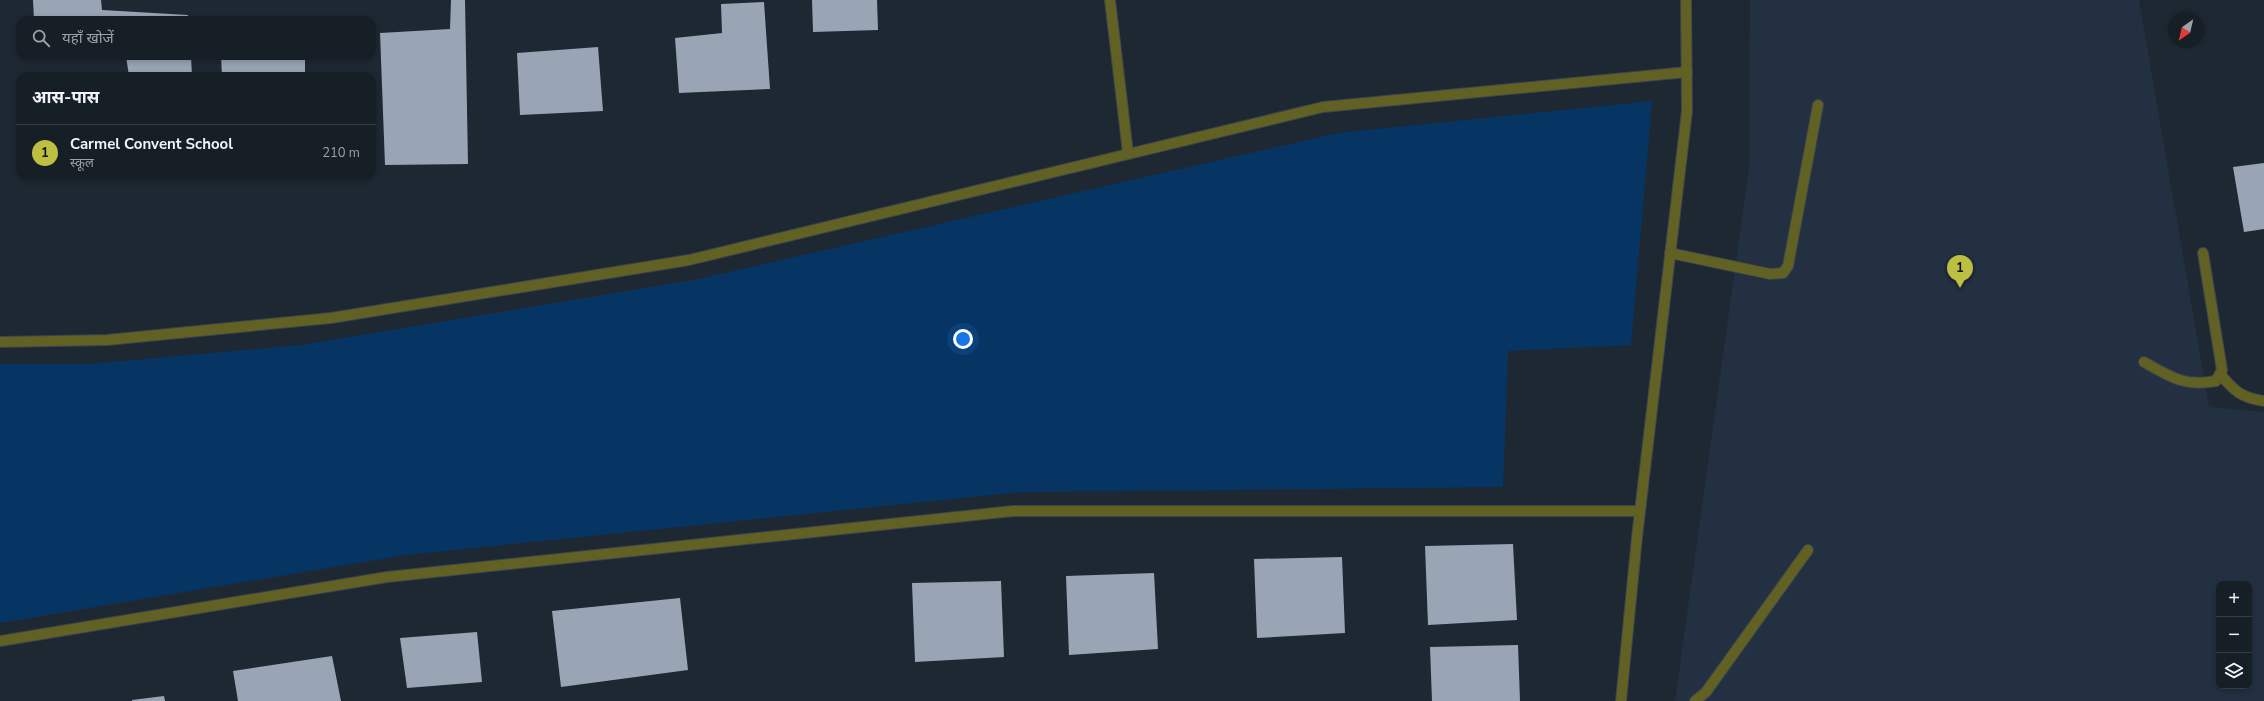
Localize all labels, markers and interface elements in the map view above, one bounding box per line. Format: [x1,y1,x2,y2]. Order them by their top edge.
north arrow [2168,12,2204,48]
search box [16,16,376,60]
icon: search [30,27,52,49]
text: यहाँ खोजें [62,28,114,48]
text: आस-पास [32,86,99,109]
text: Carmel Convent School [70,134,233,154]
text: 1 [41,144,49,162]
text: 210 m [322,144,360,162]
text: स्कूल [70,154,94,172]
pin: 1 [1947,255,1973,288]
your location [953,329,973,349]
map controls [2216,581,2252,689]
button: + [2216,581,2252,617]
button: − [2216,617,2252,653]
button: layers [2216,653,2252,689]

